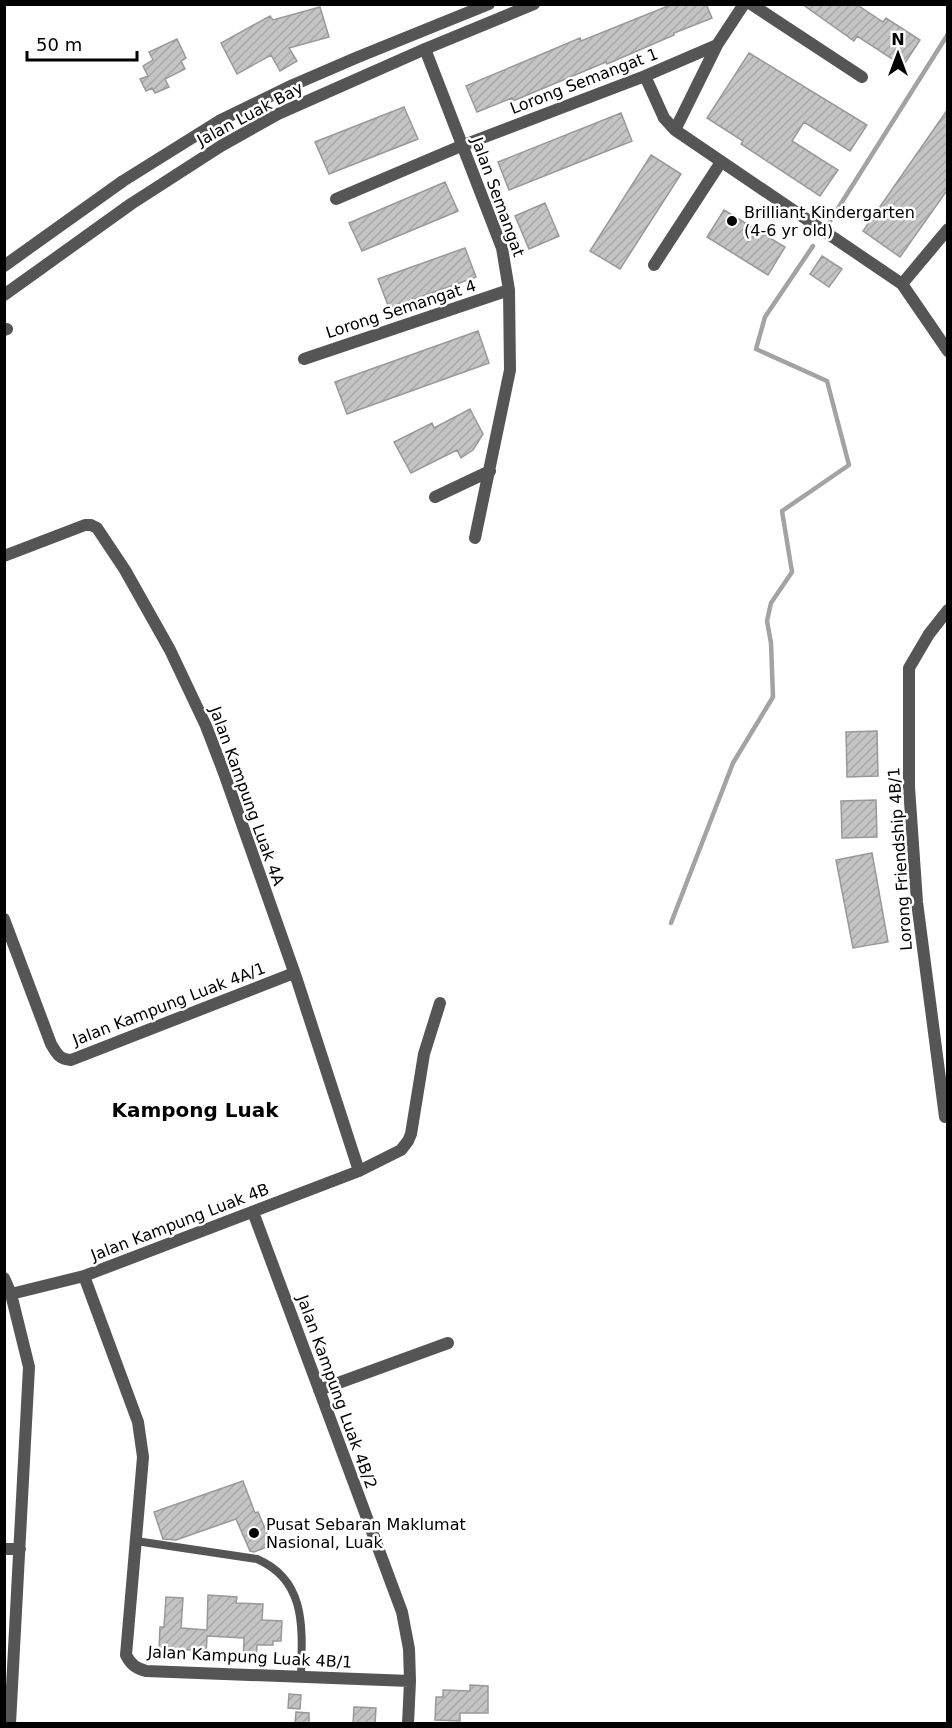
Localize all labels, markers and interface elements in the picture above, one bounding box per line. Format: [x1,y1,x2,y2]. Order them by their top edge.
scale bar [27,24,136,62]
north arrow [868,24,928,84]
text: N [891,30,905,49]
text: 50 m [36,34,82,55]
street label: Lorong Semangat 1 [507,44,661,118]
street label: Jalan Luak Bay [193,78,306,150]
street label: Jalan Semangat [467,134,528,259]
place label: Brilliant Kindergarten (4-6 yr old) [744,203,915,240]
marker: Brilliant Kindergarten (4-6 yr old) [725,214,739,228]
street label: Lorong Semangat 4 [323,276,479,342]
street label: Jalan Kampung Luak 4A [205,703,288,888]
street label: Lorong Friendship 4B/1 [884,767,916,951]
street label: Jalan Kampung Luak 4A/1 [69,958,268,1050]
district label: Kampong Luak [111,1098,279,1122]
street label: Jalan Kampung Luak 4B [87,1179,272,1265]
street label: Jalan Kampung Luak 4B/2 [293,1292,381,1492]
place label: Pusat Sebaran Maklumat Nasional, Luak [266,1515,466,1552]
marker: Pusat Sebaran Maklumat Nasional, Luak [247,1526,261,1540]
street label: Jalan Kampung Luak 4B/1 [146,1642,353,1672]

